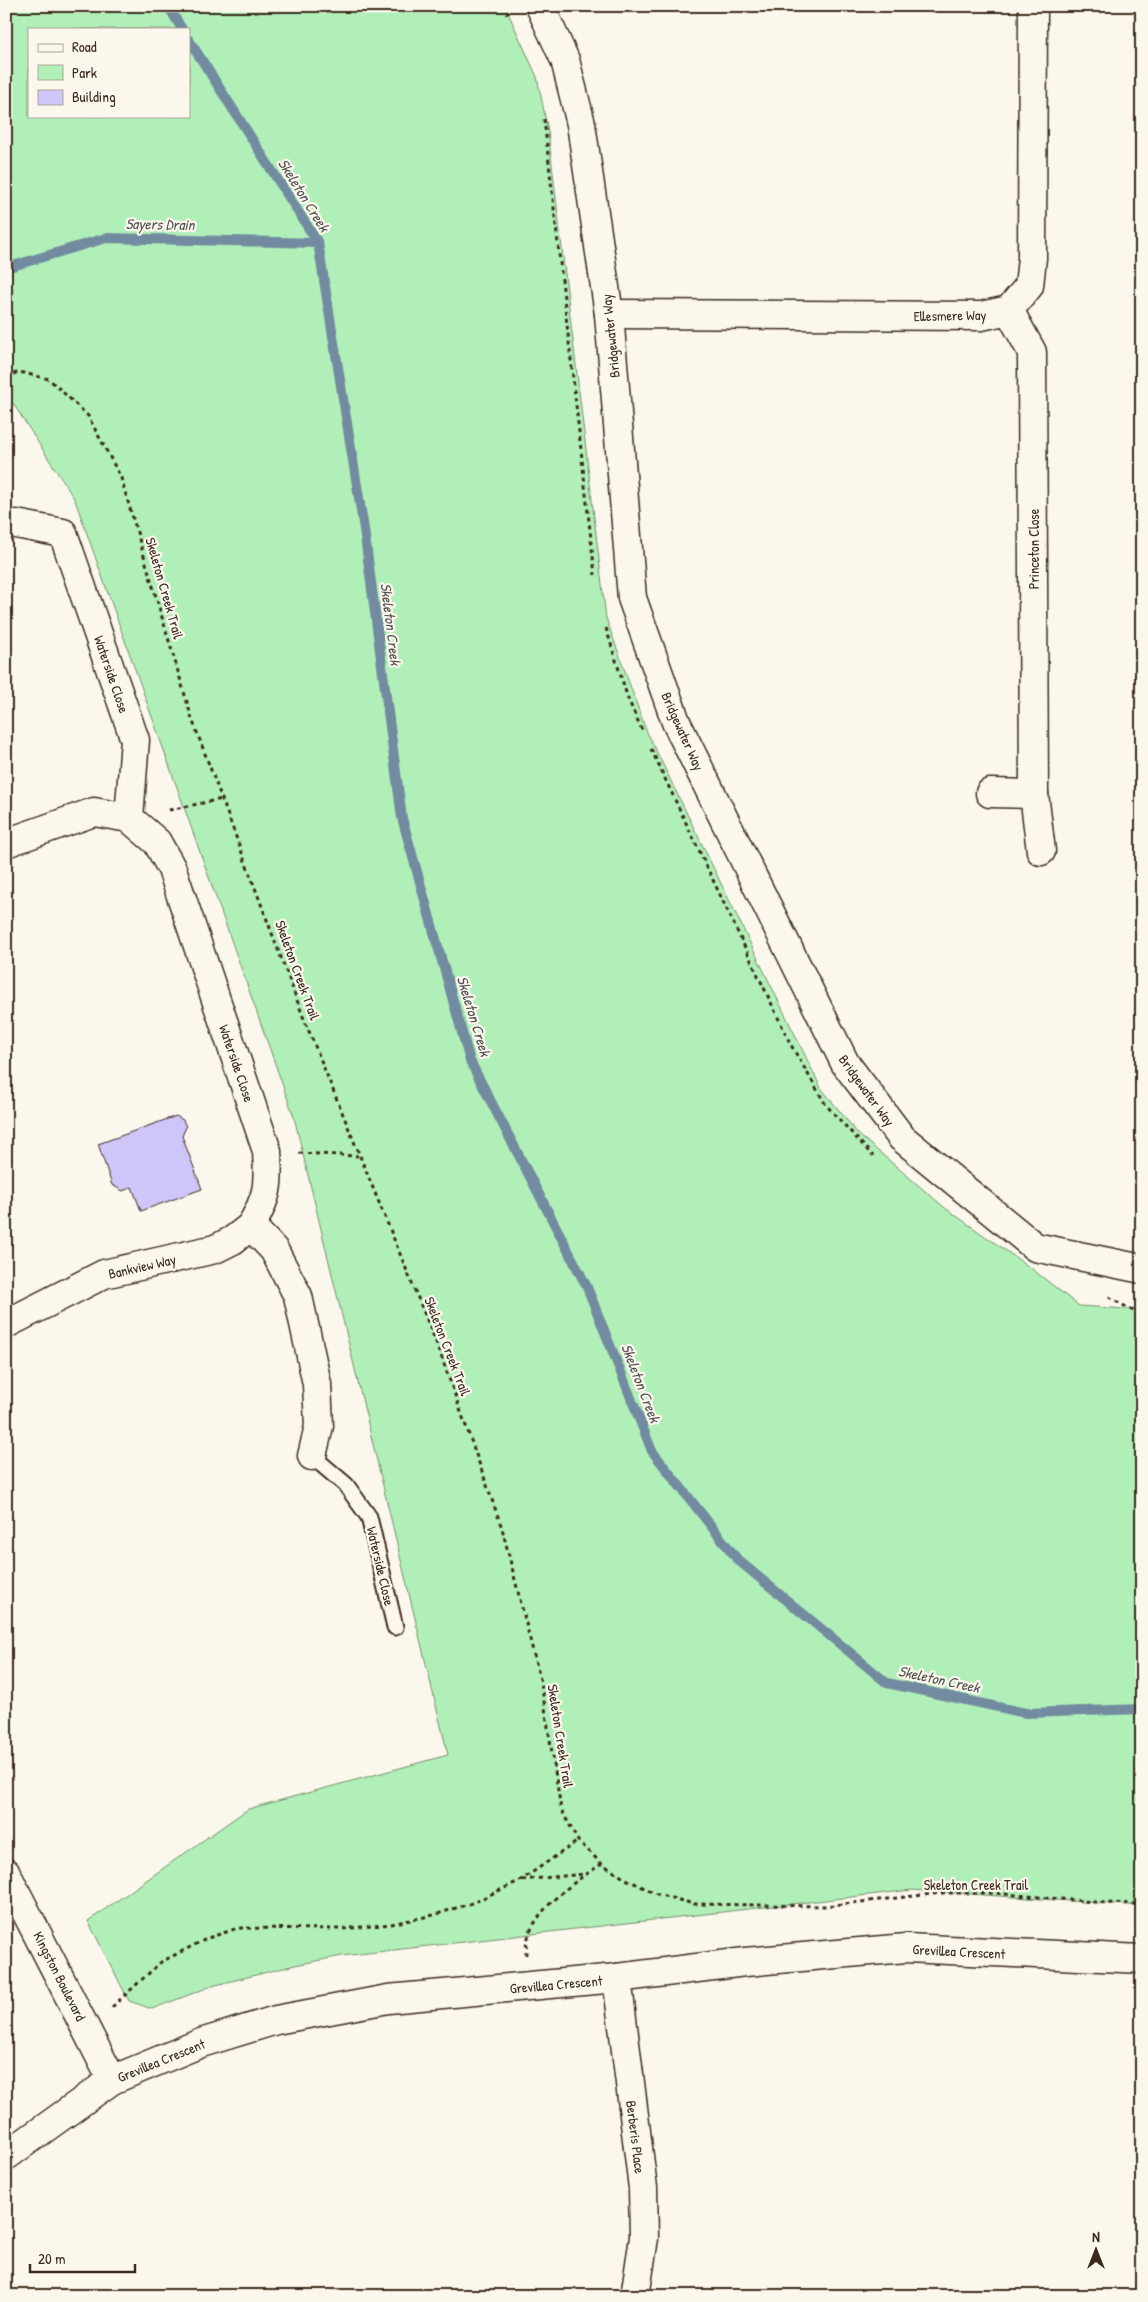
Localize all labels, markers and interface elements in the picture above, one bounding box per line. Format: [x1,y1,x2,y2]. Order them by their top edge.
legend [28,28,190,118]
text: Road [72,36,97,57]
text: Park [72,62,97,83]
text: Building [72,86,116,107]
water label: Skeleton Creek [273,154,336,237]
water label: Sayers Drain [125,213,196,235]
street label: Bridgewater Way [596,293,625,379]
street label: Ellesmere Way [914,305,986,326]
street label: Princeton Close [1024,508,1043,589]
street label: Skeleton Creek Trail [141,535,189,641]
water label: Skeleton Creek [376,582,407,668]
street label: Waterside Close [90,633,134,716]
street label: Bridgewater Way [656,689,709,774]
street label: Skeleton Creek Trail [271,918,325,1023]
water label: Skeleton Creek [452,973,497,1060]
street label: Waterside Close [215,1022,259,1105]
street label: Bridgewater Way [834,1050,899,1130]
street label: Bankview Way [106,1249,178,1284]
street label: Skeleton Creek Trail [420,1294,476,1399]
water label: Skeleton Creek [616,1341,666,1427]
street label: Waterside Close [363,1525,399,1608]
water label: Skeleton Creek [896,1660,983,1698]
street label: Skeleton Creek Trail [543,1683,579,1789]
street label: Skeleton Creek Trail [924,1875,1029,1894]
street label: Kingston Boulevard [28,1928,91,2025]
street label: Grevillea Crescent [912,1939,1006,1963]
street label: Grevillea Crescent [509,1970,603,1998]
street label: Grevillea Crescent [114,2034,208,2086]
street label: Berberis Place [622,2099,650,2175]
north arrow [1070,2224,1120,2274]
text: N [1092,2227,1100,2246]
scale bar [30,2242,135,2274]
text: 20 m [38,2248,65,2269]

